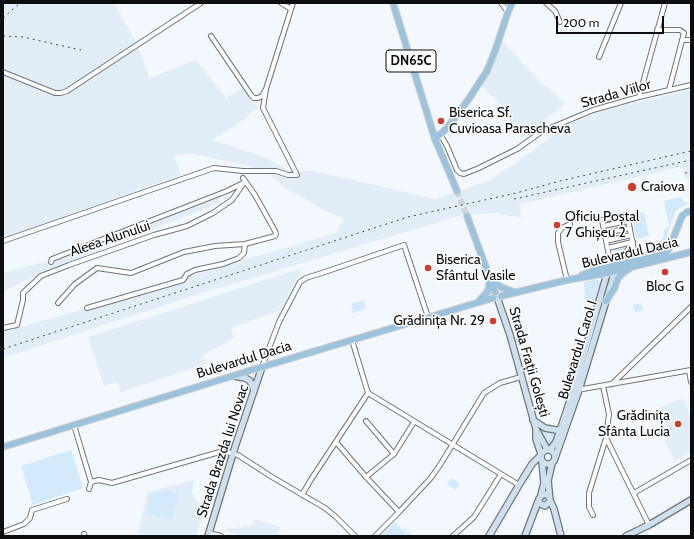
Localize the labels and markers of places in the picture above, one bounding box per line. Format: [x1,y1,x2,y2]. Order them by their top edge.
place label: Biserica Sf. Cuvioasa Parascheva [449,105,571,138]
marker: Biserica Sf. Cuvioasa Parascheva [436,116,446,126]
place label: Craiova [641,179,685,195]
marker: Craiova [626,181,638,193]
place label: Oficiu Poștal 7 Ghișeu 2 [565,209,639,242]
marker: Oficiu Poștal 7 Ghișeu 2 [552,220,562,230]
place label: Biserica Sfântul Vasile [436,252,515,284]
marker: Biserica Sfântul Vasile [423,263,433,273]
marker: Bloc G [660,267,670,277]
place label: Bloc G [646,279,684,295]
place label: Grădinița Nr. 29 [393,313,485,329]
marker: Grădinița Nr. 29 [488,316,498,326]
place label: Grădinița Sfânta Lucia [598,408,670,440]
marker: Grădinița Sfânta Lucia [673,419,683,429]

